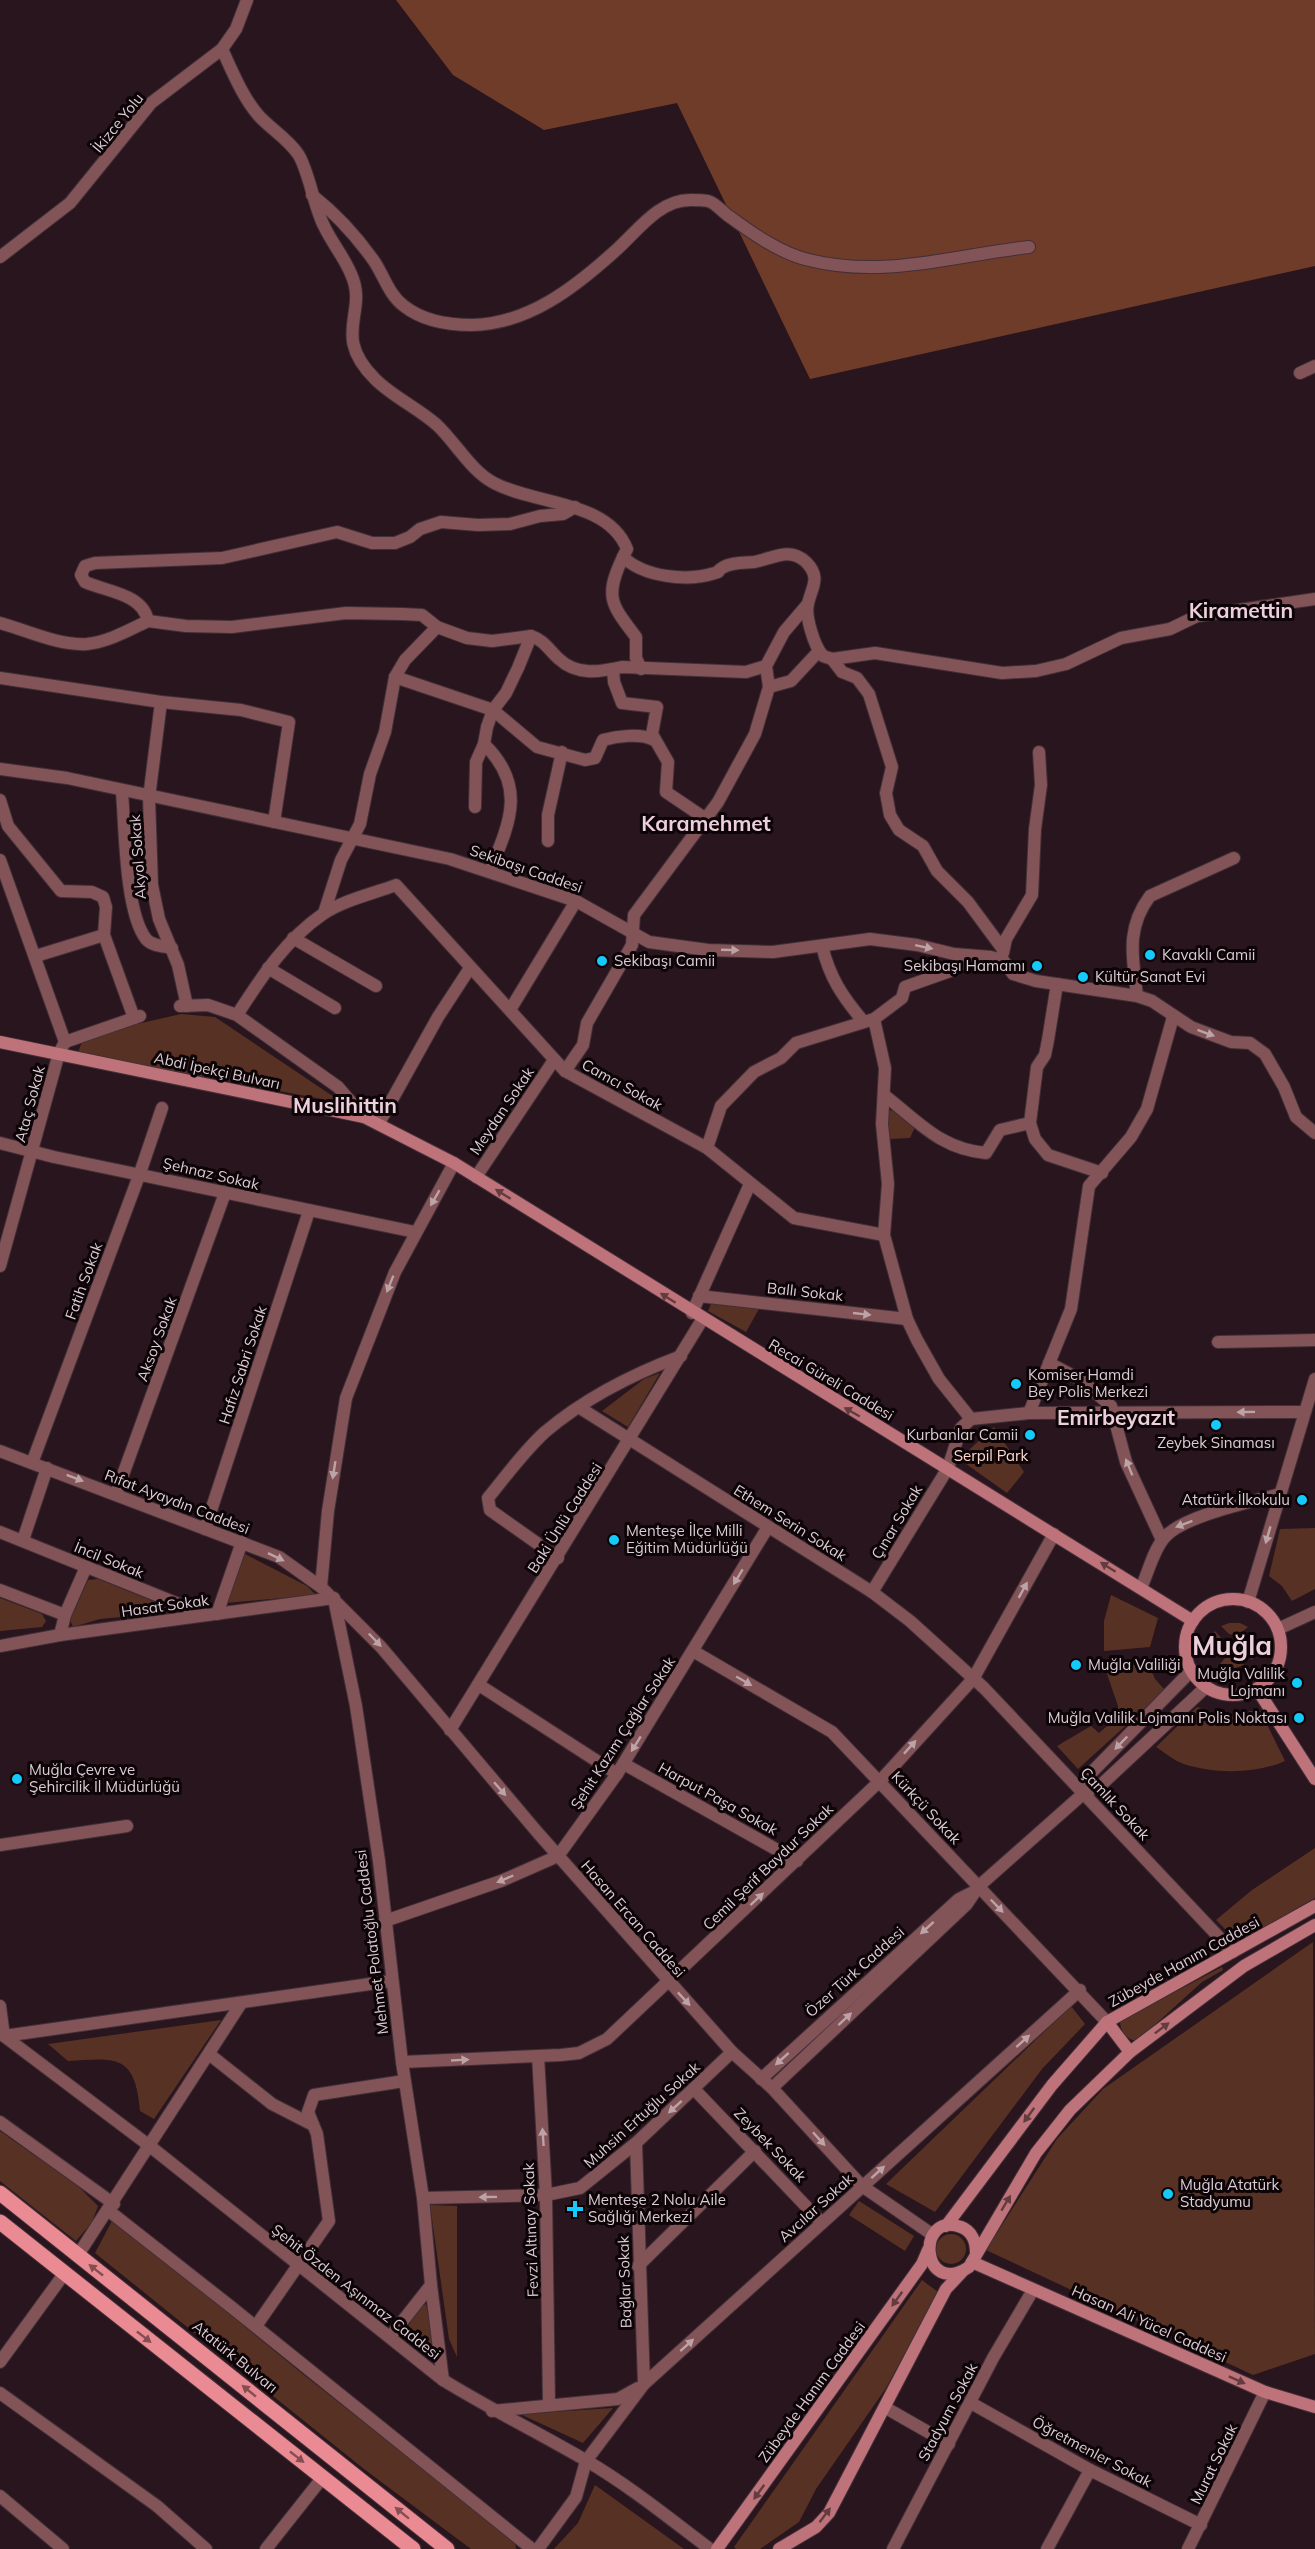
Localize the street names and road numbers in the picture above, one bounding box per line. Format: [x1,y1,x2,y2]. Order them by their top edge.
street label: İkizce Yolu [88,89,147,156]
street label: Akyol Sokak [125,814,150,900]
street label: Sekibaşı Caddesi [467,840,585,897]
street label: Abdi İpekçi Bulvarı [152,1048,282,1093]
street label: Camcı Sokak [579,1055,666,1115]
street label: Ataç Sokak [10,1063,49,1144]
street label: Meydan Sokak [465,1063,538,1158]
street label: Şehnaz Sokak [161,1153,261,1194]
street label: Fatih Sokak [61,1239,106,1322]
street label: Ballı Sokak [766,1278,844,1305]
street label: Aksoy Sokak [132,1294,181,1384]
street label: Hafız Sabri Sokak [214,1303,271,1426]
street label: Recai Güreli Caddesi [765,1335,897,1424]
street label: Baki Ünlü Caddesi [523,1459,606,1576]
street label: Rıfat Ayaydın Caddesi [102,1465,252,1538]
street label: Ethem Serin Sokak [730,1480,850,1565]
street label: Çınar Sokak [867,1481,926,1562]
street label: İncil Sokak [72,1537,147,1582]
street label: Hasat Sokak [120,1590,210,1621]
street label: Şehit Kazım Çağlar Sokak [566,1653,679,1813]
street label: Harput Paşa Sokak [655,1758,782,1839]
street label: Çamlık Sokak [1077,1763,1154,1844]
street label: Kürkçü Sokak [888,1767,965,1848]
street label: Cemil Şerif Baydur Sokak [699,1799,837,1934]
street label: Mehmet Polatoğlu Caddesi [351,1849,392,2036]
street label: Hasan Ercan Caddesi [577,1856,689,1981]
street label: Zübeyde Hanım Caddesi [1105,1912,1263,2011]
street label: Özer Türk Caddesi [801,1922,908,2021]
street label: Muhsin Ertuğlu Sokak [580,2057,704,2172]
street label: Zeybek Sokak [730,2104,811,2186]
street label: Fevzi Altınay Sokak [519,2162,542,2298]
street label: Avcılar Sokak [774,2169,857,2246]
street label: Şehit Özden Aşınmaz Caddesi [268,2220,444,2363]
street label: Bağlar Sokak [613,2235,636,2329]
street label: Hasan Ali Yücel Caddesi [1069,2281,1230,2366]
street label: Atatürk Bulvarı [189,2316,282,2397]
street label: Zübeyde Hanım Caddesi [754,2318,869,2466]
street label: Stadyum Sokak [914,2359,982,2464]
street label: Öğretmenler Sokak [1029,2412,1156,2491]
street label: Murat Sokak [1186,2420,1241,2507]

